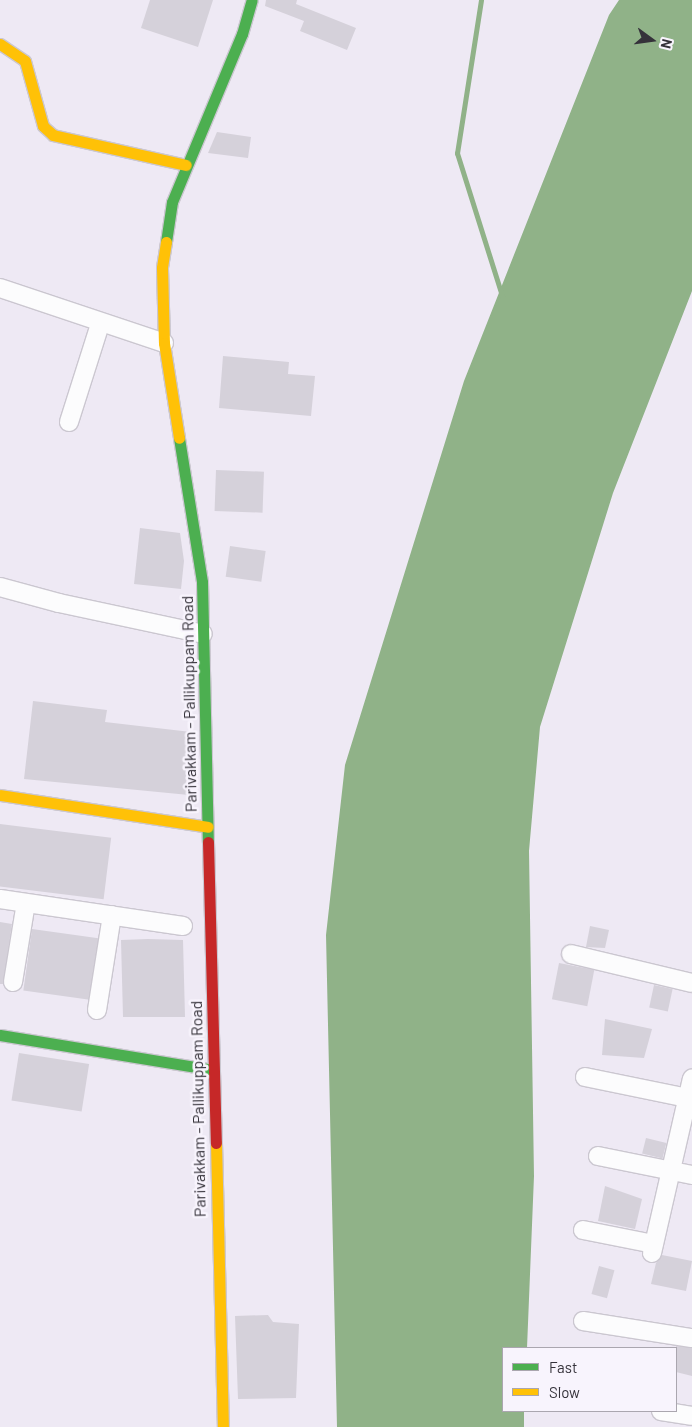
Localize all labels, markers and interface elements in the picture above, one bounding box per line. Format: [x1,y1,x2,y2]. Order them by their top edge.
north arrow [627,15,677,65]
text: N [658,37,676,50]
street label: Parivakkam - Pallikuppam Road [178,596,200,812]
street label: Parivakkam - Pallikuppam Road [187,1001,209,1217]
legend [502,1347,677,1412]
text: Fast [549,1358,577,1376]
text: Slow [549,1383,580,1401]

